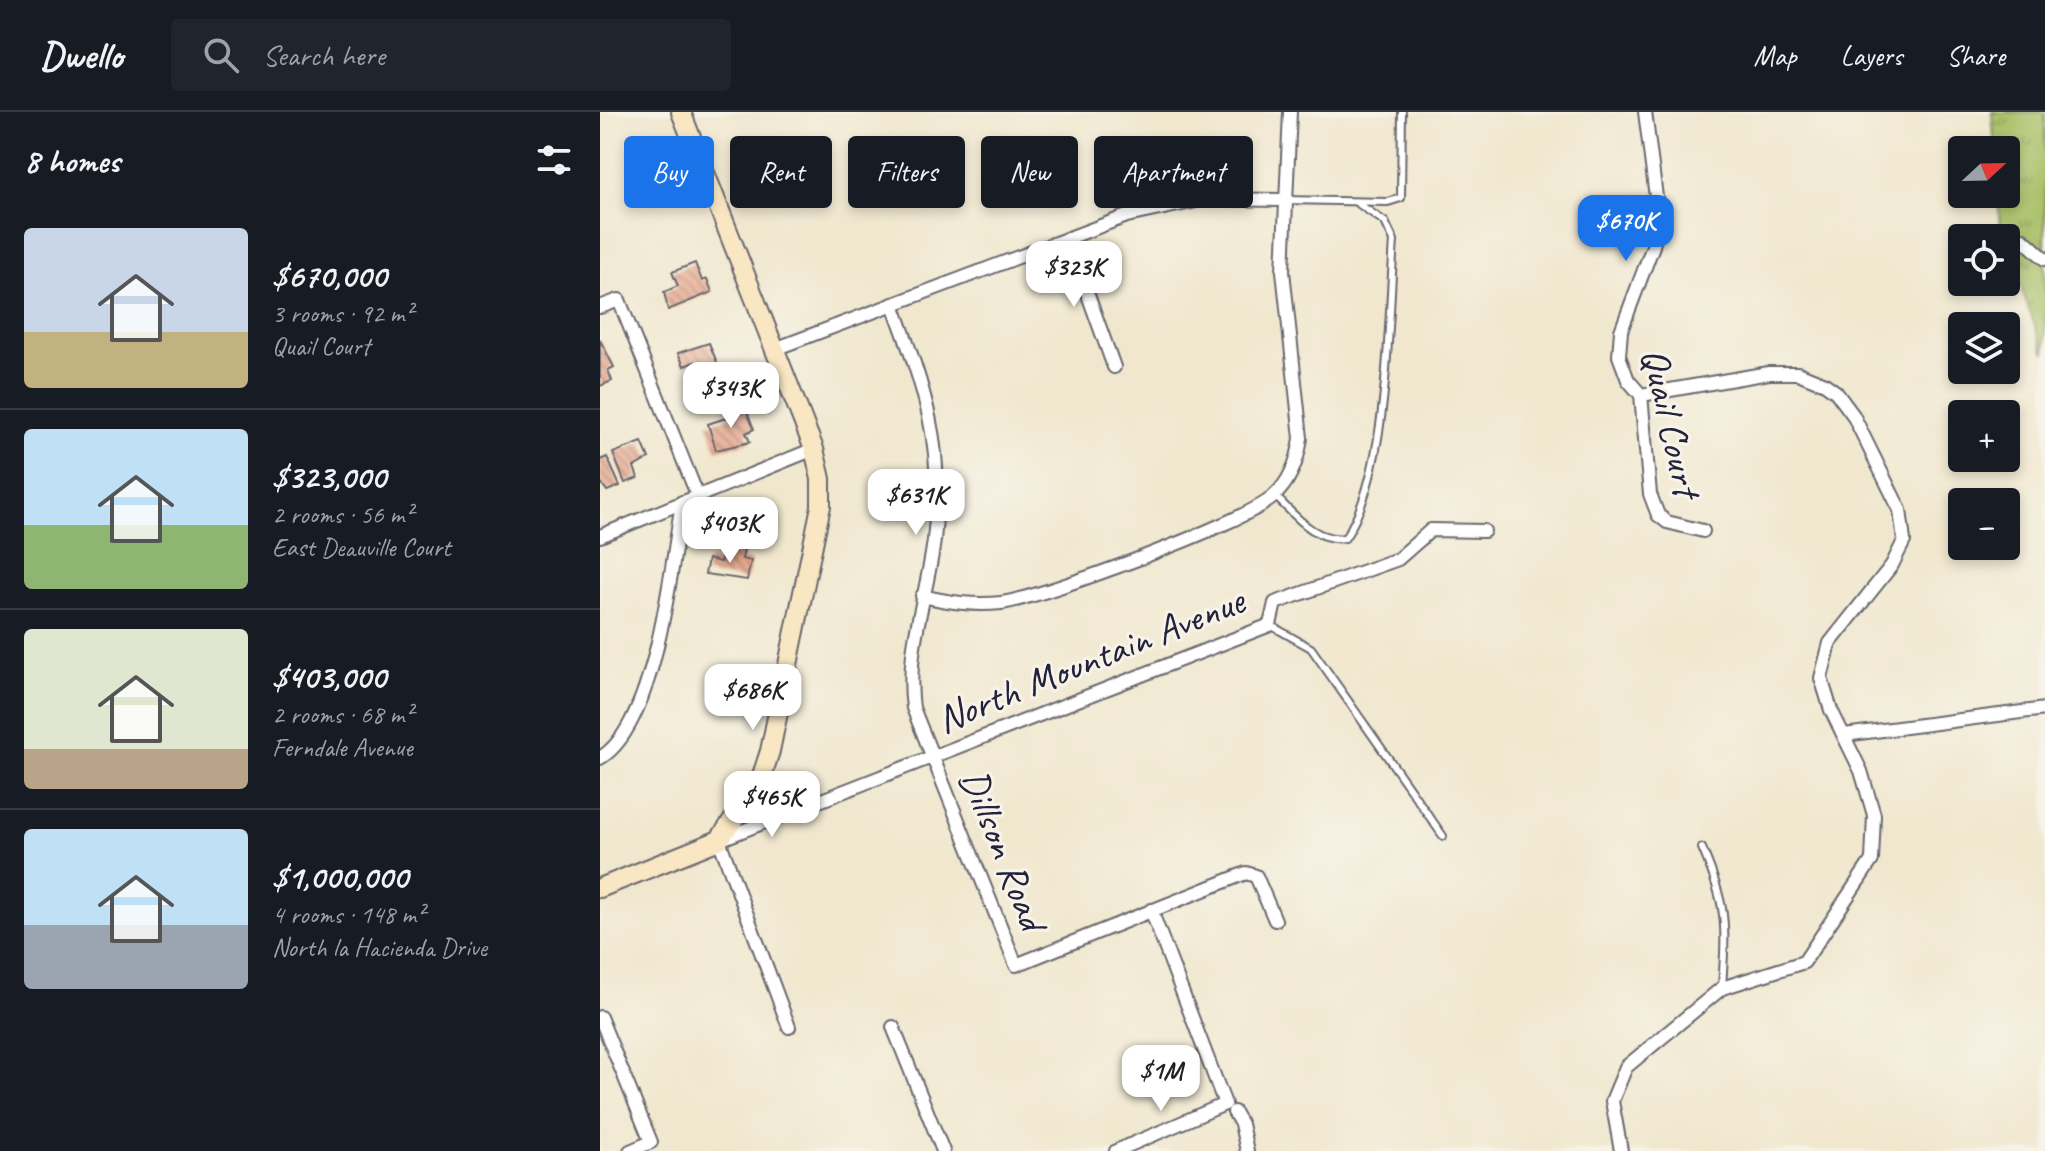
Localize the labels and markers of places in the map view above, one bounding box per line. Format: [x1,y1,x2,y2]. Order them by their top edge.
pin: $670K [1570,195,1682,263]
pin: $323K [1018,241,1130,309]
pin: $343K [675,362,787,430]
pin: $631K [860,469,972,537]
pin: $403K [674,497,786,565]
pin: $686K [697,664,809,732]
pin: $465K [716,771,828,839]
pin: $1M [1122,1045,1200,1113]

